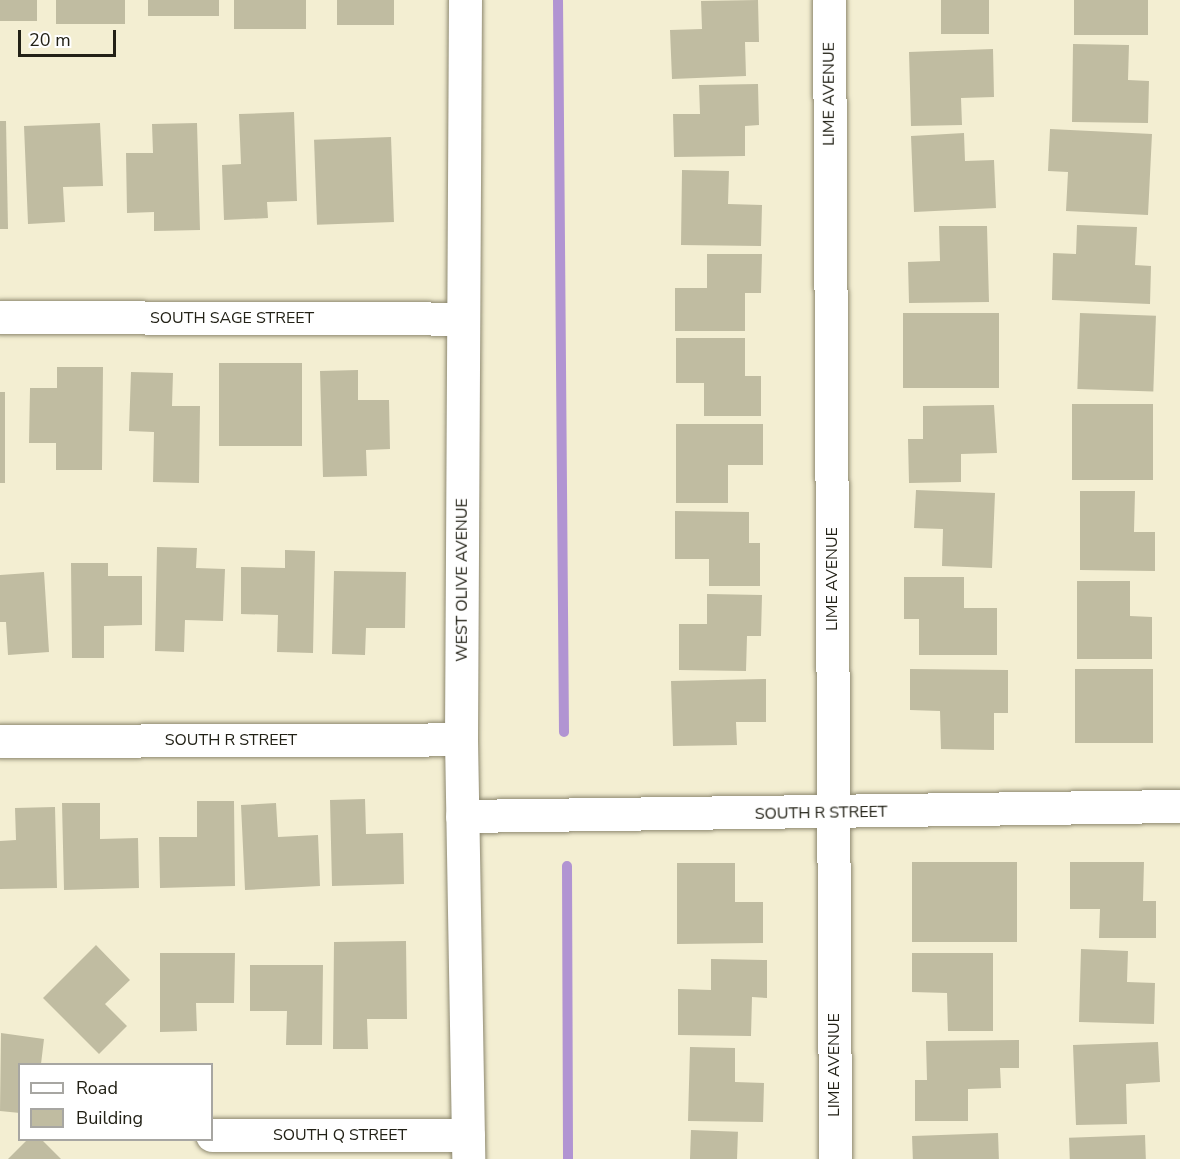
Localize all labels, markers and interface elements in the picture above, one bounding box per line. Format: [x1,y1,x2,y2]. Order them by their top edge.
scale bar [21,18,118,56]
text: 20 m [29,28,71,52]
street label: LIME AVENUE [819,42,839,146]
street label: SOUTH SAGE STREET [150,308,314,328]
street label: WEST OLIVE AVENUE [452,498,472,662]
street label: LIME AVENUE [822,527,842,631]
street label: SOUTH R STREET [165,730,297,750]
street label: SOUTH R STREET [755,802,887,824]
street label: LIME AVENUE [824,1013,844,1117]
legend [18,1063,213,1141]
text: Road [76,1076,118,1100]
text: Building [76,1106,143,1130]
street label: SOUTH Q STREET [273,1125,407,1145]

